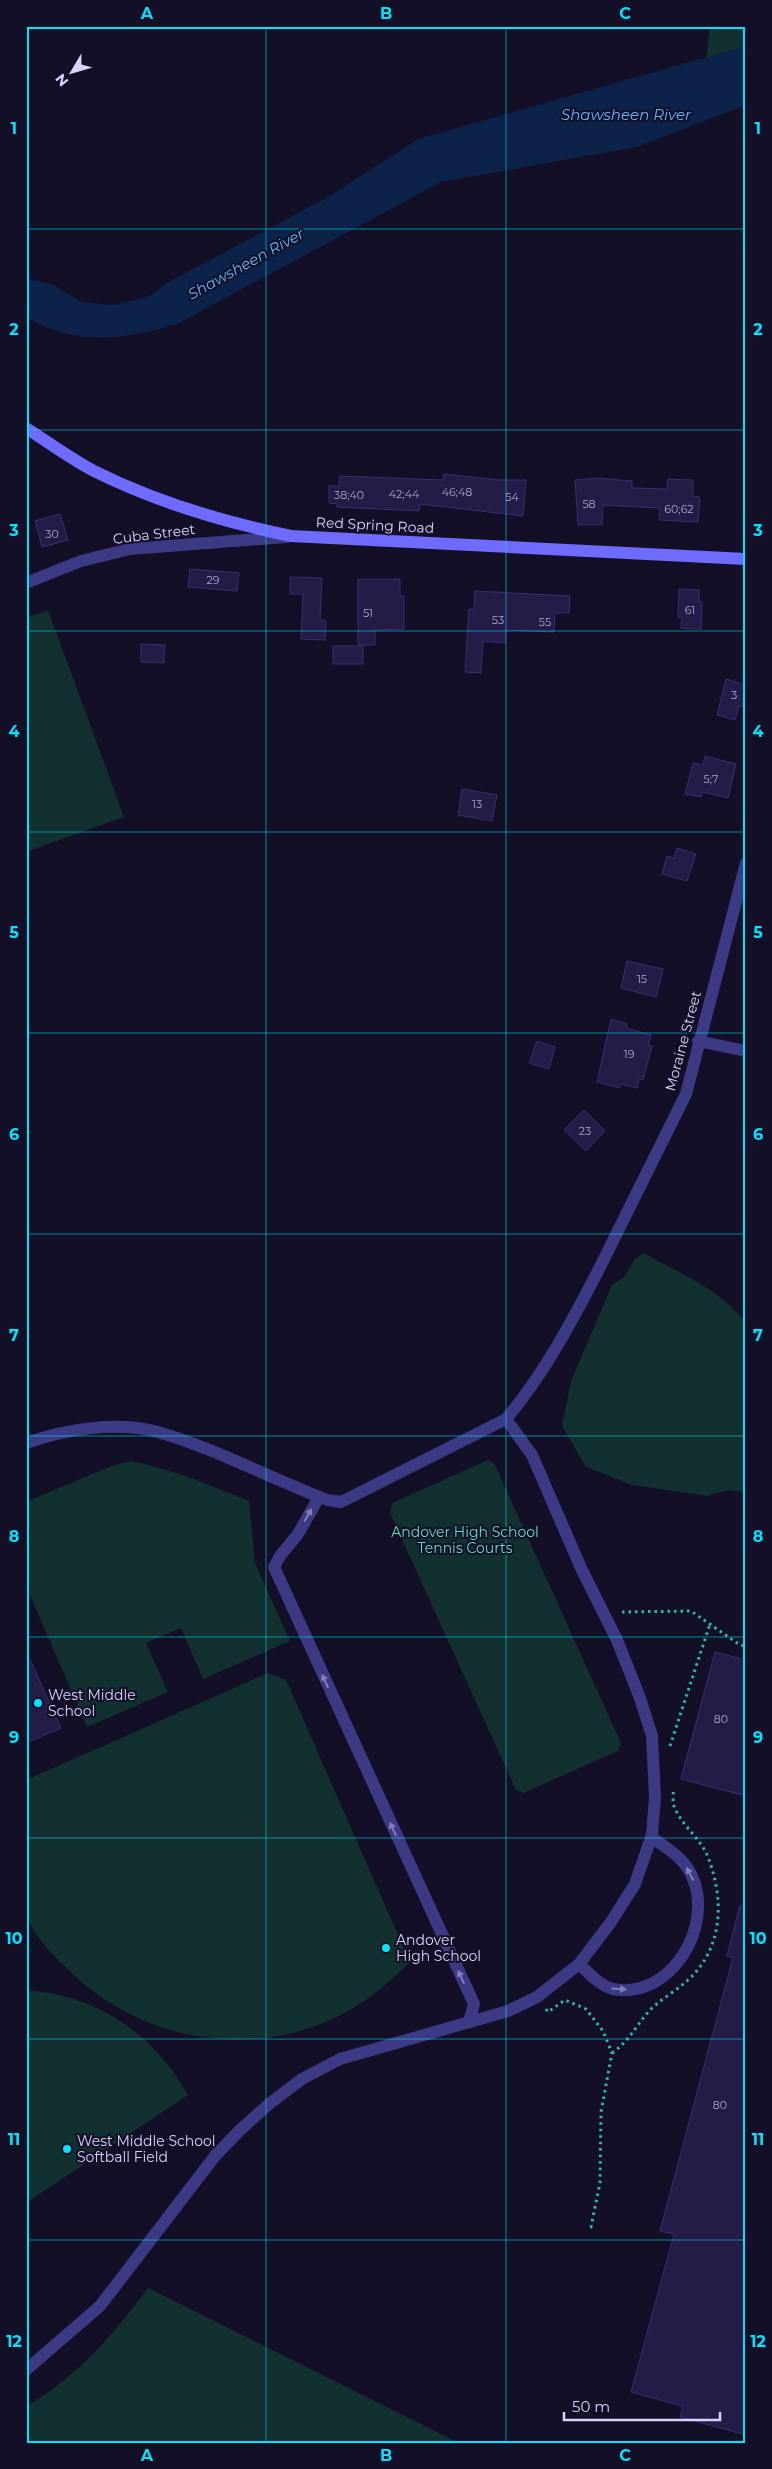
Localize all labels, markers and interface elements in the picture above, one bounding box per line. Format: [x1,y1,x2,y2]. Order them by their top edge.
text: A [140,4,154,23]
text: B [380,4,392,23]
text: C [619,4,631,23]
north arrow [48,48,98,98]
text: N [51,70,72,90]
water label: Shawsheen River [561,105,692,124]
text: 1 [11,119,17,138]
text: 1 [755,119,761,138]
water label: Shawsheen River [184,223,308,303]
text: 2 [9,320,19,339]
text: 2 [753,320,763,339]
house number: 46;48 [442,485,472,499]
house number: 42;44 [389,487,420,501]
house number: 38;40 [334,488,364,502]
house number: 54 [505,490,519,504]
house number: 58 [582,497,596,511]
house number: 60;62 [664,502,694,516]
street label: Red Spring Road [315,513,435,537]
street label: Cuba Street [112,520,196,548]
text: 3 [8,521,19,540]
text: 3 [752,521,763,540]
house number: 30 [45,527,59,541]
house number: 29 [207,573,220,587]
house number: 61 [685,603,695,617]
house number: 51 [363,606,373,620]
house number: 53 [492,613,504,627]
house number: 55 [539,615,551,629]
house number: 3 [731,688,737,702]
text: 4 [8,722,20,741]
text: 4 [752,722,764,741]
house number: 5;7 [703,772,719,786]
house number: 13 [472,797,482,811]
text: 5 [9,923,19,942]
text: 5 [753,923,763,942]
house number: 15 [637,972,647,986]
street label: Moraine Street [661,989,705,1093]
house number: 19 [624,1047,635,1061]
house number: 23 [579,1124,591,1138]
text: 6 [9,1125,19,1144]
text: 6 [753,1125,763,1144]
text: 7 [9,1326,19,1345]
text: 7 [753,1326,763,1345]
one-way arrow [304,1508,312,1523]
park label: Andover High School Tennis Courts [391,1523,539,1557]
text: 8 [9,1527,19,1546]
text: 8 [753,1527,763,1546]
one-way arrow [321,1674,330,1689]
place label: West Middle School [48,1686,136,1720]
marker: West Middle School [32,1697,44,1709]
house number: 80 [714,1712,728,1726]
text: 9 [9,1728,19,1747]
text: 9 [753,1728,763,1747]
one-way arrow [389,1822,397,1836]
one-way arrow [686,1866,694,1881]
text: 10 [5,1929,23,1948]
text: 10 [749,1929,767,1948]
place label: Andover High School [396,1931,481,1965]
marker: Andover High School [380,1942,392,1954]
one-way arrow [457,1970,465,1984]
one-way arrow [612,1985,628,1993]
house number: 80 [713,2098,727,2112]
text: 11 [8,2130,20,2149]
text: 11 [752,2130,764,2149]
place label: West Middle School Softball Field [77,2132,216,2166]
marker: West Middle School Softball Field [61,2143,73,2155]
text: 12 [6,2332,22,2351]
text: 12 [750,2332,766,2351]
scale bar [564,2389,721,2421]
text: 50 m [572,2397,610,2416]
text: A [140,2446,154,2465]
text: B [380,2446,392,2465]
text: C [619,2446,631,2465]

